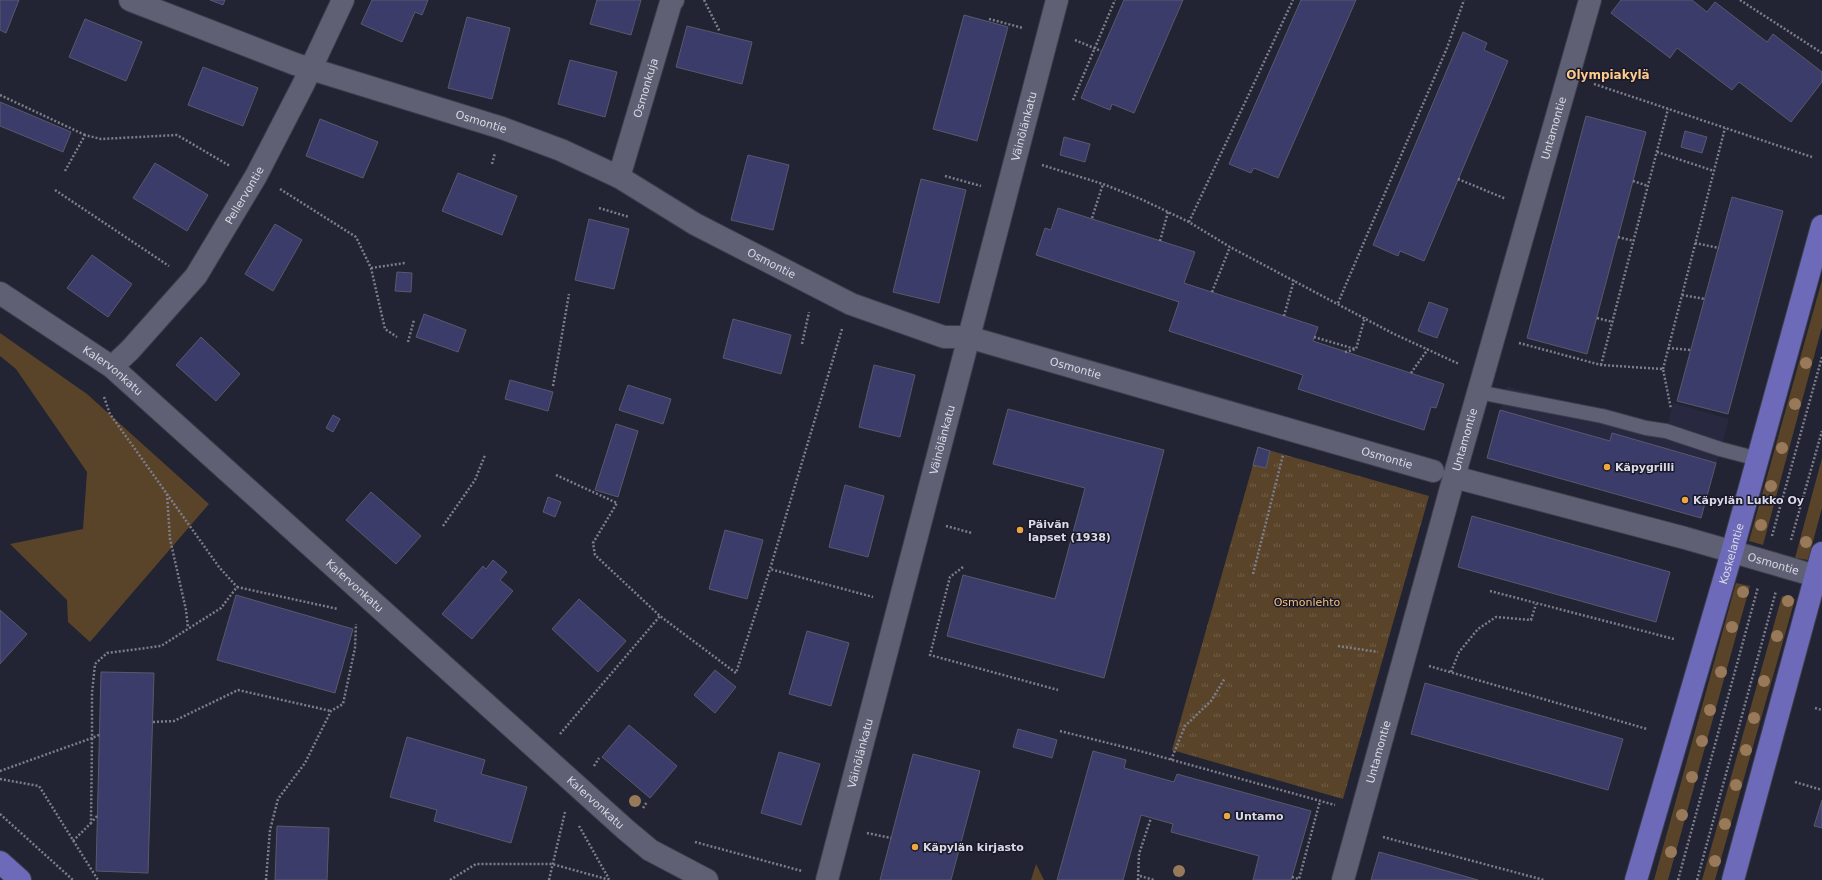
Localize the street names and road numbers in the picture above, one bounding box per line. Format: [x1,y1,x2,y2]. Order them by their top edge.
street label: Osmonkuja [630,56,661,119]
street label: Väinölänkatu [1009,90,1039,162]
street label: Untamontie [1538,95,1569,161]
street label: Osmontie [454,108,509,136]
street label: Pellervontie [222,164,266,226]
street label: Osmontie [745,245,798,281]
street label: Kalervonkatu [80,343,145,398]
street label: Osmontie [1048,354,1103,382]
street label: Väinölänkatu [927,404,957,476]
street label: Untamontie [1450,406,1480,472]
street label: Osmontie [1360,444,1414,471]
street label: Koskelantie [1716,521,1746,586]
street label: Osmontie [1746,550,1801,577]
street label: Kalervonkatu [323,557,386,615]
street label: Väinölänkatu [845,717,875,789]
street label: Untamontie [1363,719,1393,785]
street label: Kalervonkatu [564,773,627,832]

